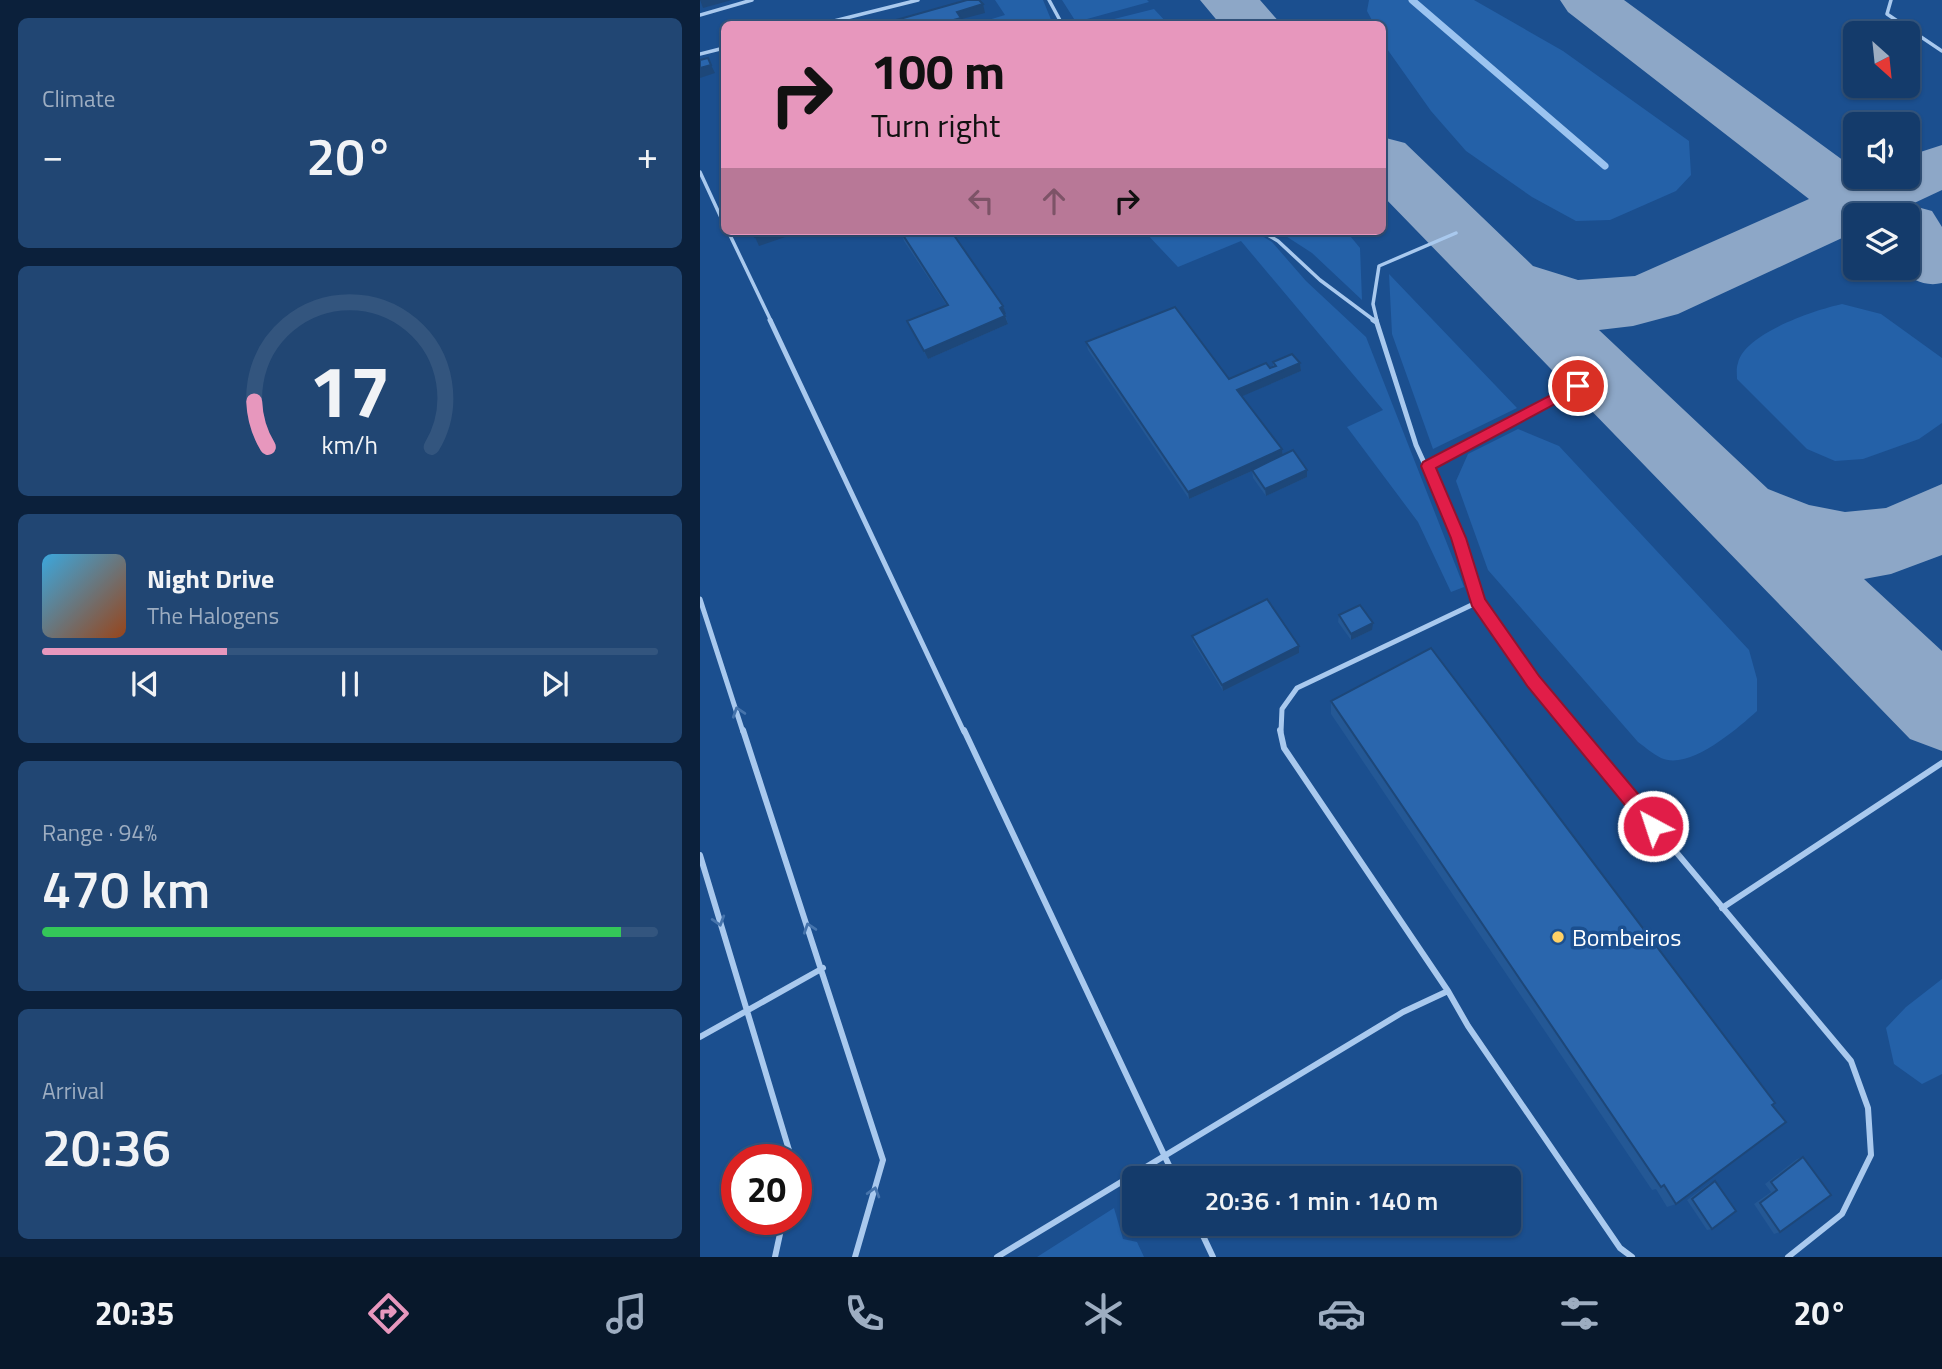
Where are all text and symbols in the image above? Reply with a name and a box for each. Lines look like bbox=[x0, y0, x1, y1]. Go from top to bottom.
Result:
north arrow bbox=[1843, 21, 1920, 98]
map controls bbox=[1843, 21, 1920, 280]
text: 100 m bbox=[871, 33, 1005, 108]
icon: right bbox=[756, 49, 847, 140]
text: Climate bbox=[42, 81, 115, 116]
text: Turn right bbox=[871, 101, 1000, 149]
button: sound bbox=[1843, 112, 1920, 189]
text: 20° bbox=[306, 116, 394, 195]
text: − bbox=[42, 126, 63, 184]
text: + bbox=[637, 126, 658, 184]
icon: left bbox=[962, 182, 1000, 220]
icon: ahead bbox=[1035, 182, 1073, 220]
icon: right bbox=[1108, 182, 1146, 220]
button: layers bbox=[1843, 203, 1920, 280]
text: 17 bbox=[309, 335, 391, 445]
pin bbox=[1548, 356, 1608, 416]
icon: arrive bbox=[1559, 367, 1597, 405]
text: km/h bbox=[322, 425, 378, 463]
text: Night Drive bbox=[147, 559, 274, 598]
text: The Halogens bbox=[147, 598, 279, 633]
icon: previous bbox=[126, 665, 164, 703]
icon: pause bbox=[331, 665, 369, 703]
icon: next bbox=[536, 665, 574, 703]
one-way arrow bbox=[731, 706, 746, 718]
position arrow bbox=[1616, 789, 1690, 863]
text: Range · 94% bbox=[42, 815, 157, 850]
text: 470 km bbox=[42, 849, 210, 928]
one-way arrow bbox=[711, 915, 726, 927]
place label: Bombeiros bbox=[1572, 919, 1681, 955]
one-way arrow bbox=[803, 922, 817, 934]
marker: Bombeiros bbox=[1550, 929, 1566, 945]
text: Arrival bbox=[42, 1073, 104, 1108]
text: 20:36 bbox=[42, 1107, 171, 1186]
speed limit sign: 20 bbox=[721, 1144, 812, 1235]
text: 20:36 · 1 min · 140 m bbox=[1205, 1181, 1438, 1220]
one-way arrow bbox=[866, 1186, 880, 1198]
text: 20:35 bbox=[95, 1289, 175, 1337]
icon: directions bbox=[364, 1289, 413, 1338]
icon: music bbox=[602, 1289, 651, 1338]
icon: phone bbox=[840, 1289, 889, 1338]
icon: climate bbox=[1079, 1289, 1128, 1338]
icon: car bbox=[1317, 1289, 1366, 1338]
icon: filters bbox=[1555, 1289, 1604, 1338]
text: 20° bbox=[1793, 1289, 1847, 1337]

